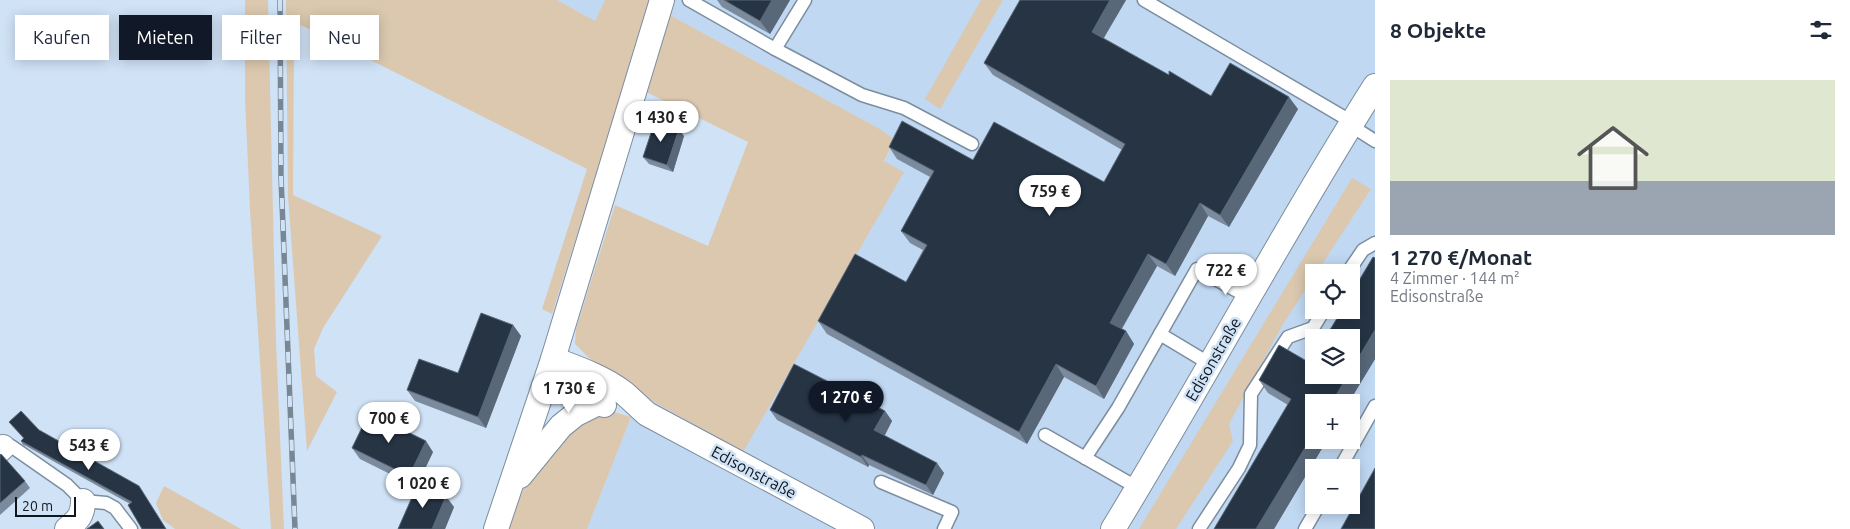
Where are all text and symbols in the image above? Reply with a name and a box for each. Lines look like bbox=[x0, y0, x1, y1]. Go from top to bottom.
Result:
chip: Kaufen bbox=[15, 15, 109, 60]
chip: Mieten bbox=[119, 15, 212, 60]
chip: Filter bbox=[222, 15, 300, 60]
chip: Neu bbox=[310, 15, 379, 60]
icon: filters bbox=[1807, 16, 1835, 44]
text: 8 Objekte bbox=[1390, 18, 1486, 42]
pin: 1 430 € bbox=[615, 100, 707, 143]
text: 1 430 € bbox=[635, 108, 687, 126]
icon: home bbox=[1568, 113, 1658, 203]
pin: 759 € bbox=[1015, 174, 1085, 217]
text: 759 € bbox=[1030, 182, 1070, 200]
text: 1 270 €/Monat bbox=[1390, 245, 1532, 269]
pin: 722 € bbox=[1191, 254, 1261, 296]
text: 722 € bbox=[1206, 261, 1246, 279]
map controls bbox=[1305, 264, 1360, 514]
button: locate bbox=[1305, 264, 1360, 319]
text: 4 Zimmer · 144 m² bbox=[1390, 269, 1520, 287]
text: Edisonstraße bbox=[1390, 287, 1484, 305]
street label: Edisonstraße bbox=[1182, 314, 1244, 404]
button: layers bbox=[1305, 329, 1360, 384]
pin: 1 730 € bbox=[523, 372, 615, 414]
text: 1 730 € bbox=[543, 379, 595, 397]
pin: 1 270 € bbox=[800, 380, 892, 423]
text: 1 270 € bbox=[820, 388, 872, 406]
button: + bbox=[1305, 394, 1360, 449]
pin: 700 € bbox=[354, 402, 424, 444]
text: 700 € bbox=[369, 409, 409, 427]
pin: 543 € bbox=[54, 428, 124, 471]
text: 543 € bbox=[69, 436, 109, 454]
street label: Edisonstraße bbox=[708, 442, 800, 502]
button: − bbox=[1305, 459, 1360, 514]
pin: 1 020 € bbox=[377, 466, 469, 509]
text: 1 020 € bbox=[397, 474, 449, 492]
scale bar bbox=[15, 494, 76, 517]
text: 20 m bbox=[22, 498, 53, 514]

